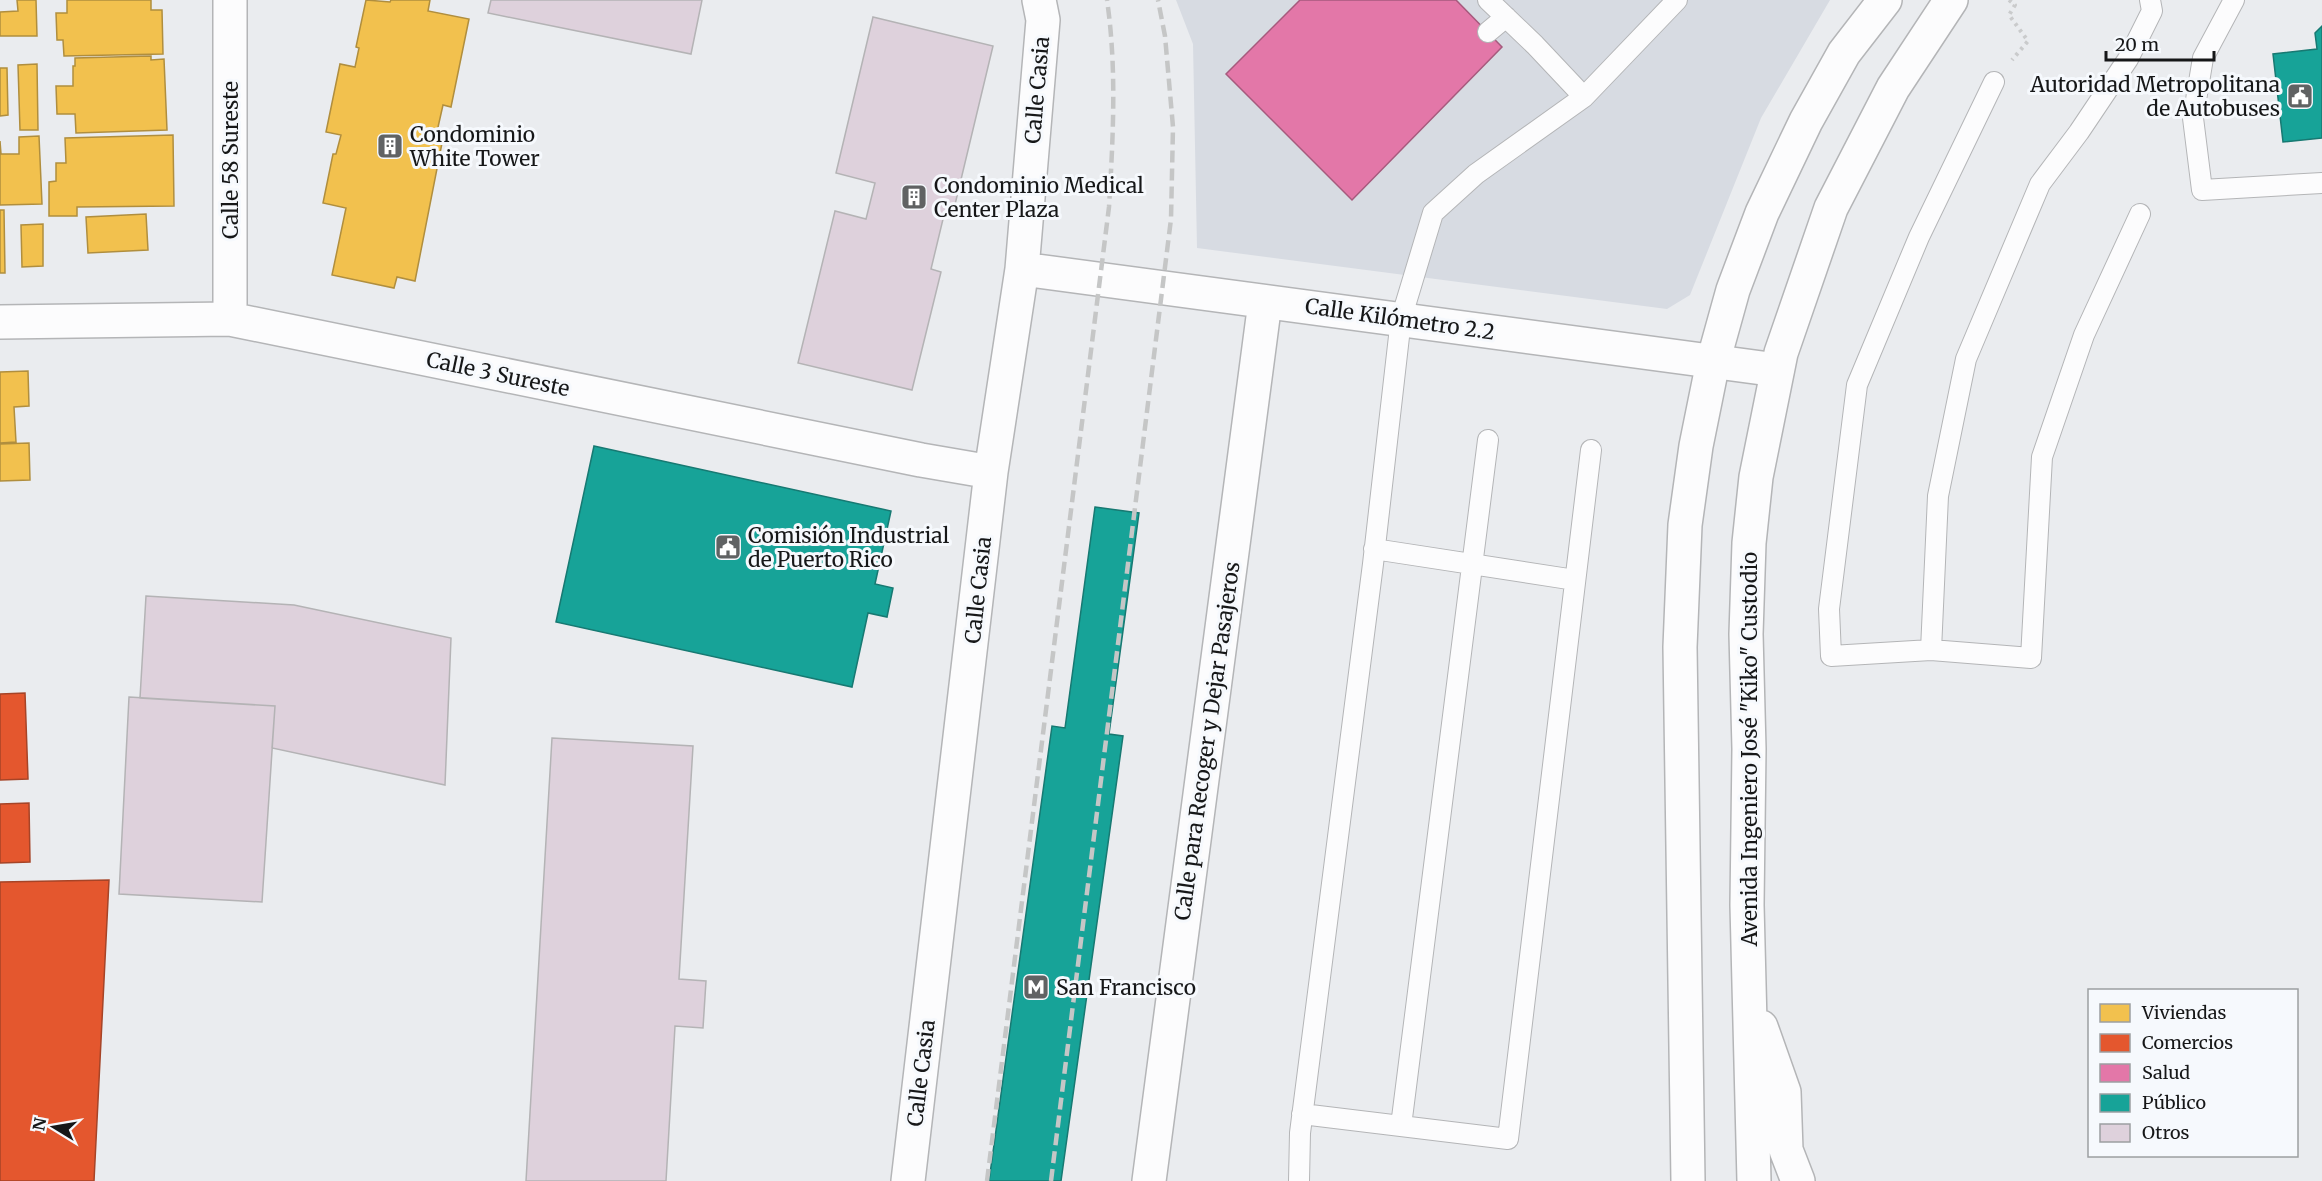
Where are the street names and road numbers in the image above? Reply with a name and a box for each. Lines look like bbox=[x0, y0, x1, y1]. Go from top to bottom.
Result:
street label: Calle Casia bbox=[1019, 35, 1055, 145]
street label: Calle 58 Sureste bbox=[217, 81, 244, 239]
street label: Calle Kilómetro 2.2 bbox=[1303, 292, 1497, 346]
street label: Calle 3 Sureste bbox=[424, 346, 572, 402]
street label: Calle Casia bbox=[959, 535, 997, 645]
street label: Avenida Ingeniero José "Kiko" Custodio bbox=[1736, 552, 1763, 947]
street label: Calle para Recoger y Dejar Pasajeros bbox=[1168, 560, 1246, 922]
street label: Calle Casia bbox=[901, 1018, 941, 1128]

